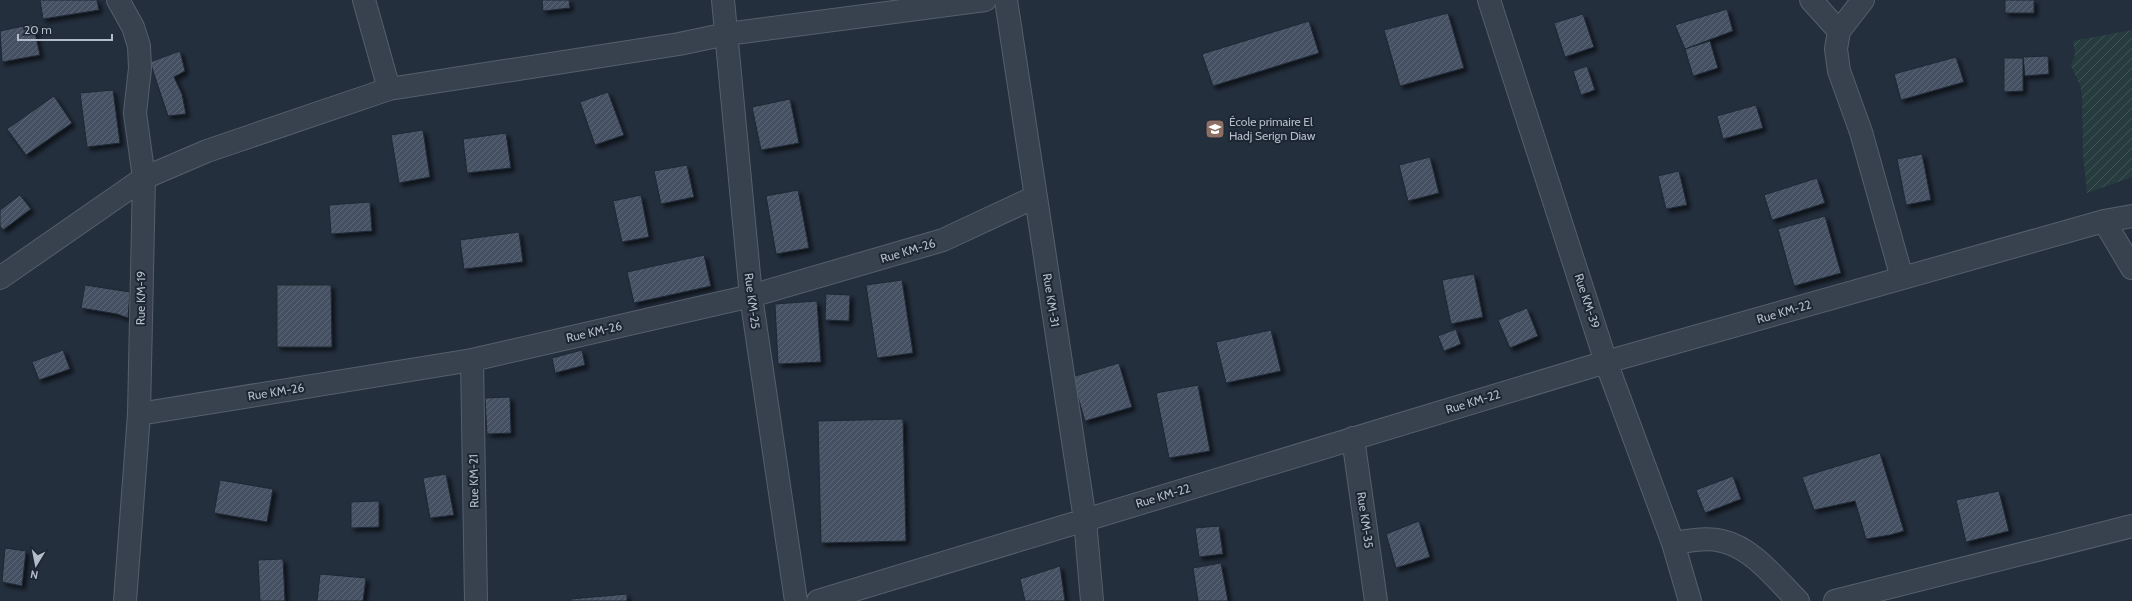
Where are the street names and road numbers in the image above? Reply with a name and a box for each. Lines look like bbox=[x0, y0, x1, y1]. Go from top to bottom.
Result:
street label: Rue KM-26 bbox=[879, 235, 937, 266]
street label: Rue KM-19 bbox=[133, 270, 148, 325]
street label: Rue KM-39 bbox=[1572, 271, 1603, 330]
street label: Rue KM-25 bbox=[742, 272, 763, 330]
street label: Rue KM-31 bbox=[1040, 272, 1063, 328]
street label: Rue KM-22 bbox=[1755, 297, 1813, 326]
street label: Rue KM-26 bbox=[565, 318, 623, 345]
street label: Rue KM-26 bbox=[247, 380, 305, 403]
street label: Rue KM-22 bbox=[1444, 386, 1502, 417]
street label: Rue KM-21 bbox=[466, 454, 481, 508]
street label: Rue KM-22 bbox=[1134, 480, 1192, 511]
street label: Rue KM-35 bbox=[1354, 491, 1377, 549]

